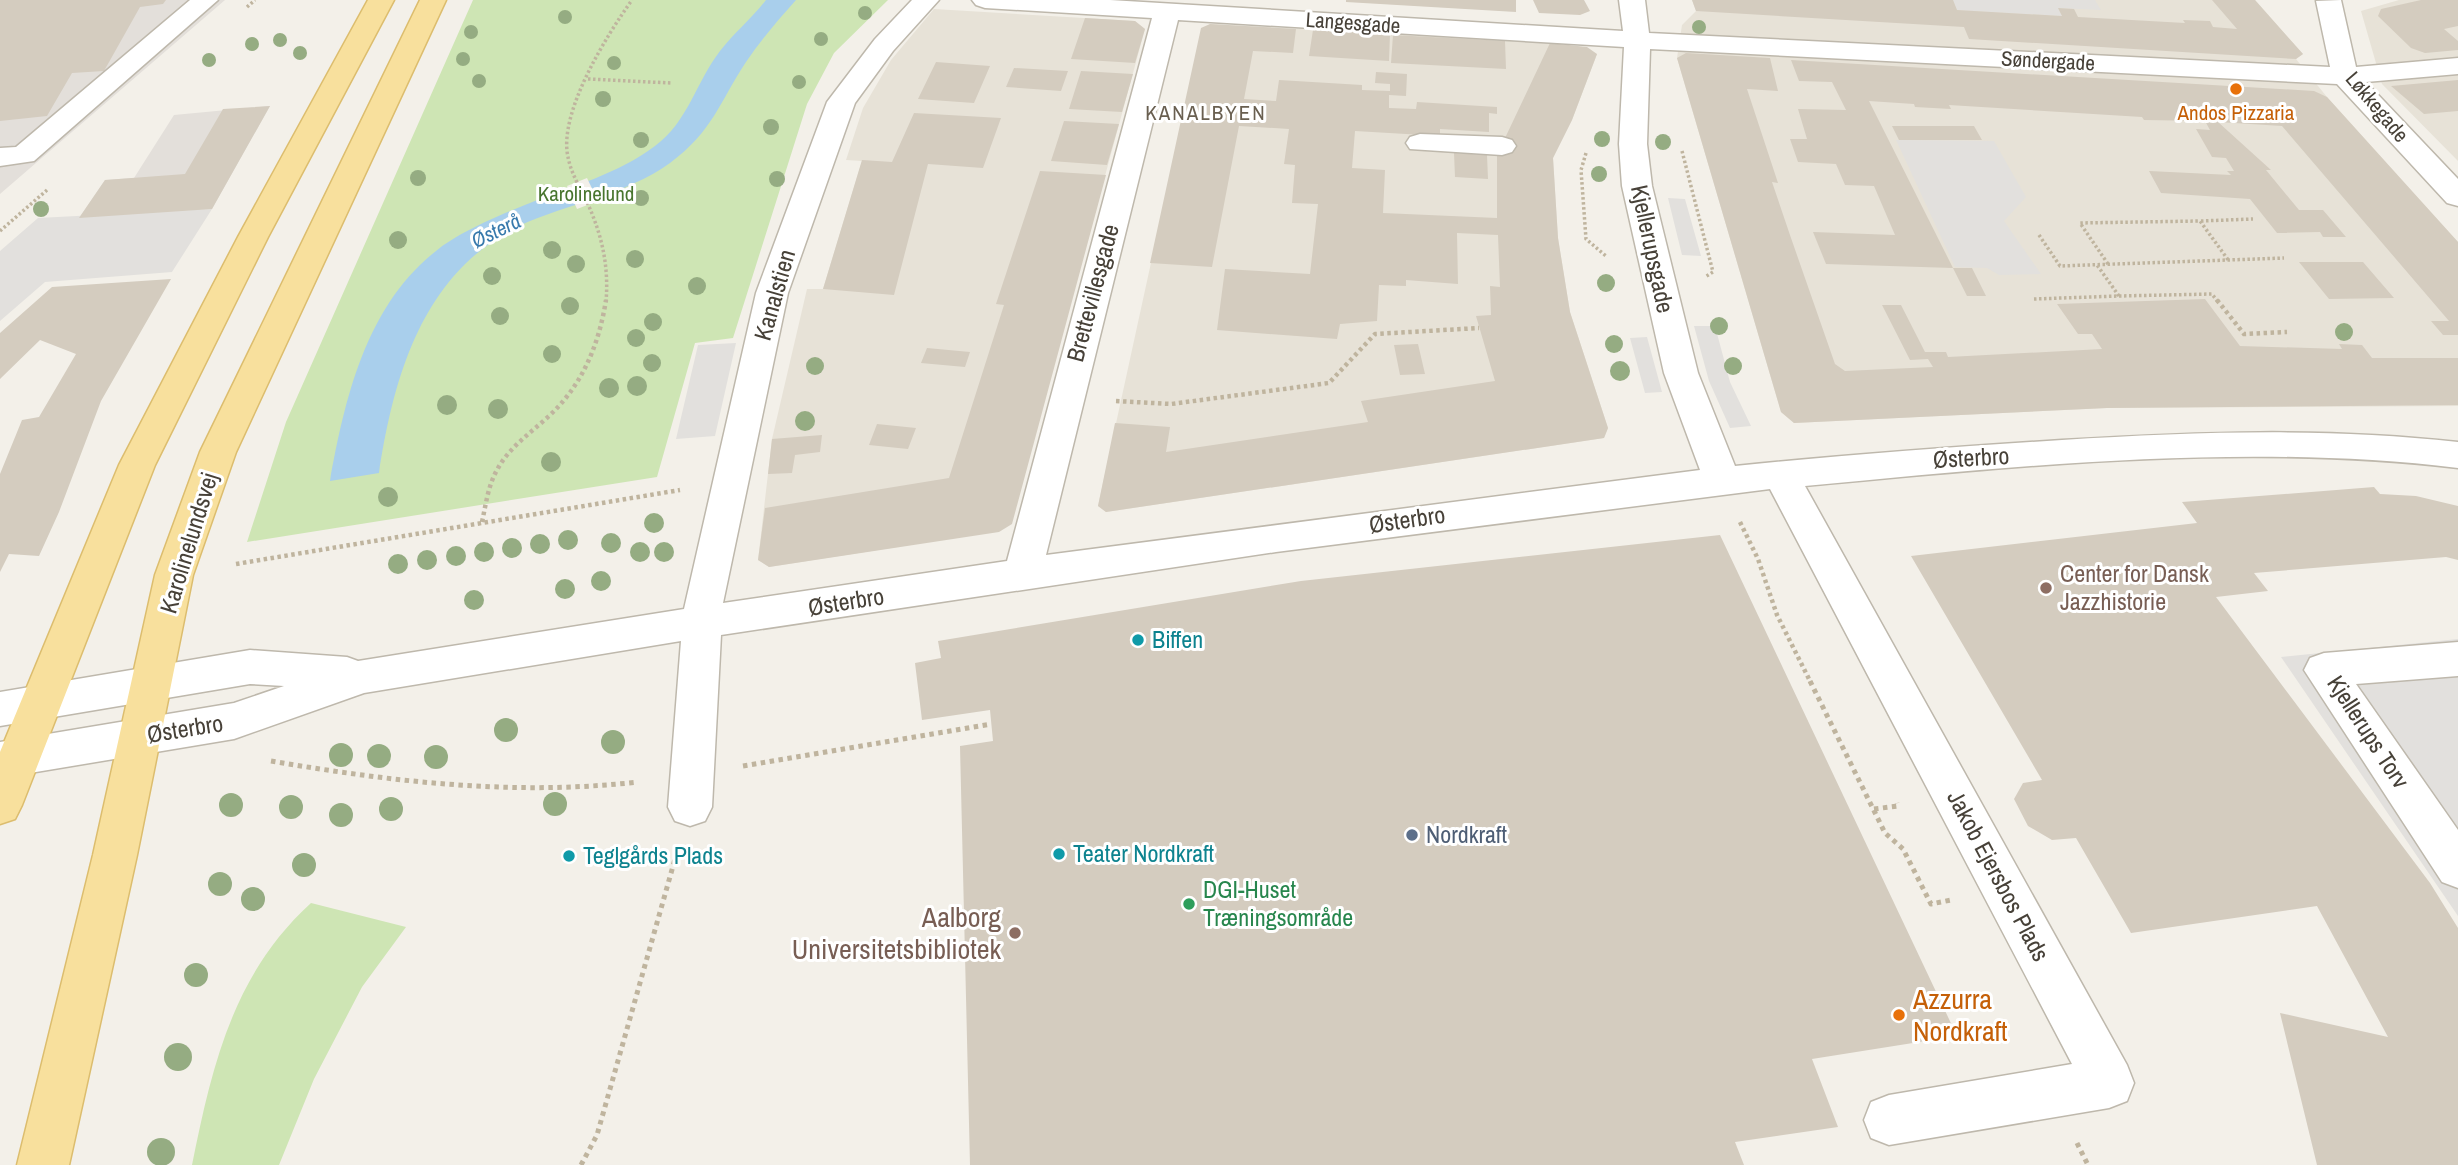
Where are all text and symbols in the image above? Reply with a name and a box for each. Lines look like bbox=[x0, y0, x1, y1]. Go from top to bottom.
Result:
street label: Langesgade bbox=[1305, 5, 1401, 40]
street label: Søndergade bbox=[2000, 44, 2096, 77]
street label: Løkkegade bbox=[2339, 65, 2416, 148]
marker: Andos Pizzaria bbox=[2228, 81, 2244, 97]
district label: KANALBYEN bbox=[1145, 98, 1267, 127]
place label: Andos Pizzaria bbox=[2177, 98, 2295, 127]
park label: Karolinelund bbox=[538, 179, 634, 208]
street label: Kjellerupsgade bbox=[1624, 182, 1682, 316]
water label: Østerå bbox=[466, 206, 525, 255]
street label: Brettevillesgade bbox=[1058, 220, 1126, 365]
street label: Kanalstien bbox=[746, 246, 802, 344]
street label: Østerbro bbox=[1932, 439, 2010, 475]
street label: Karolinelundsvej bbox=[151, 468, 225, 617]
street label: Østerbro bbox=[1367, 498, 1447, 540]
place label: Center for Dansk Jazzhistorie bbox=[2060, 557, 2209, 617]
street label: Østerbro bbox=[806, 579, 886, 623]
marker: Center for Dansk Jazzhistorie bbox=[2038, 580, 2054, 596]
place label: Biffen bbox=[1152, 623, 1203, 655]
marker: Biffen bbox=[1130, 632, 1146, 648]
street label: Kjellerups Torv bbox=[2320, 669, 2417, 794]
street label: Østerbro bbox=[145, 706, 225, 750]
street label: Jakob Ejersbos Plads bbox=[1940, 784, 2057, 967]
place label: Nordkraft bbox=[1426, 818, 1507, 850]
marker: Nordkraft bbox=[1404, 827, 1420, 843]
place label: Teater Nordkraft bbox=[1073, 837, 1215, 869]
place label: Teglgårds Plads bbox=[583, 839, 723, 871]
marker: Teater Nordkraft bbox=[1051, 846, 1067, 862]
marker: Teglgårds Plads bbox=[561, 848, 577, 864]
place label: DGI-Huset Træningsområde bbox=[1203, 873, 1353, 933]
marker: DGI-Huset Træningsområde bbox=[1181, 896, 1197, 912]
place label: Aalborg Universitetsbibliotek bbox=[792, 898, 1002, 968]
marker: Aalborg Universitetsbibliotek bbox=[1007, 925, 1023, 941]
place label: Azzurra Nordkraft bbox=[1912, 980, 2007, 1050]
marker: Azzurra Nordkraft bbox=[1891, 1007, 1907, 1023]

